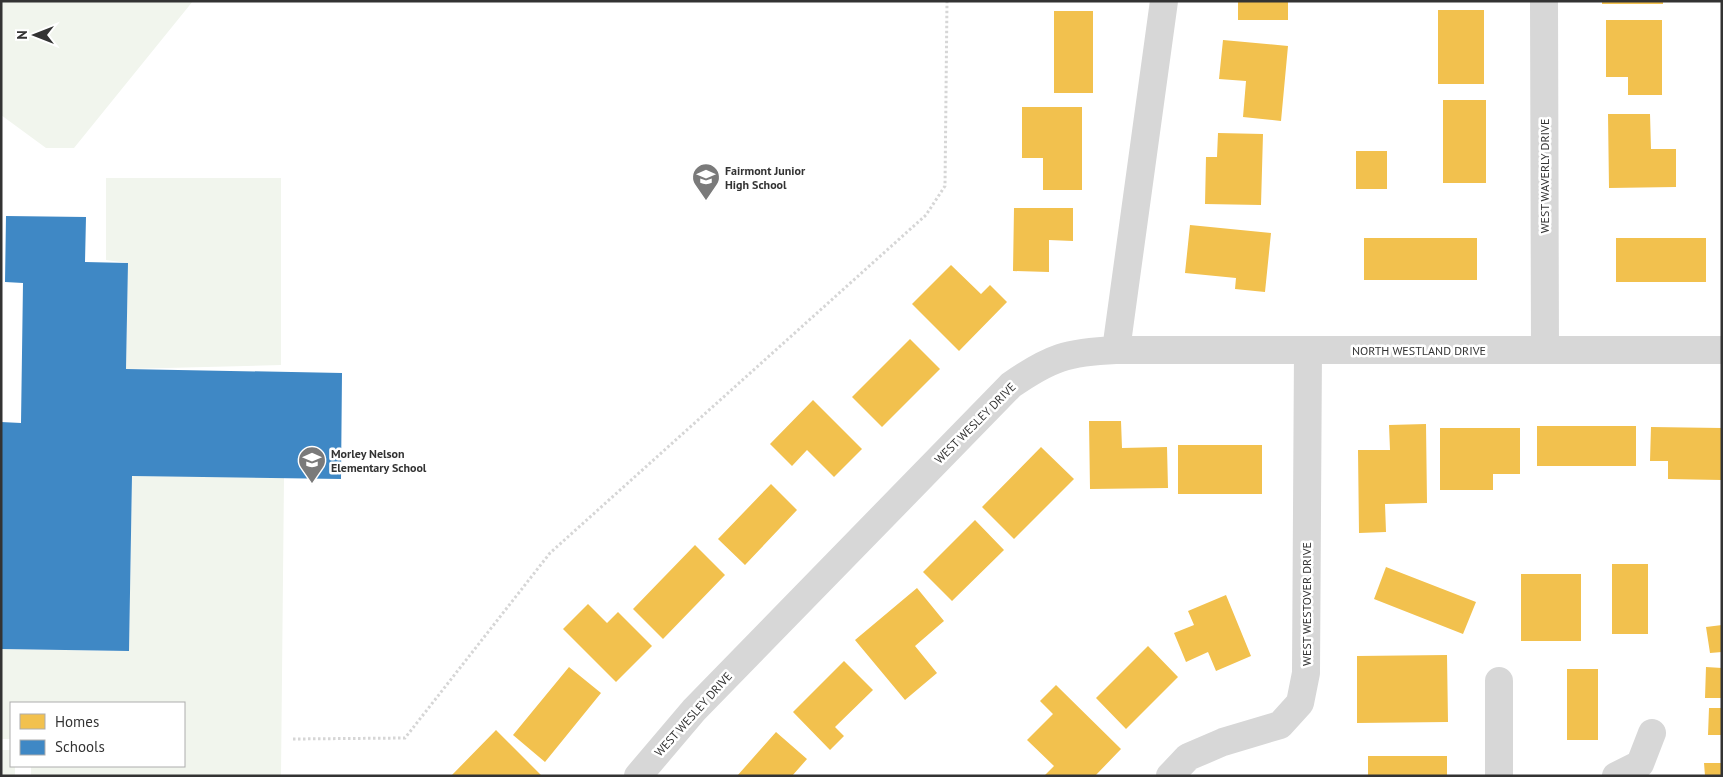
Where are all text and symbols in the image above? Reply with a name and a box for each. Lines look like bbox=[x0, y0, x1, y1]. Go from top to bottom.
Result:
north arrow bbox=[10, 10, 60, 60]
text: N bbox=[13, 30, 31, 40]
street label: WEST WAVERLY DRIVE bbox=[1537, 119, 1552, 233]
school or university icon: Fairmont Junior High School bbox=[691, 162, 721, 201]
place label: Fairmont Junior High School bbox=[725, 163, 806, 192]
street label: NORTH WESTLAND DRIVE bbox=[1352, 343, 1486, 358]
street label: WEST WESLEY DRIVE bbox=[931, 379, 1019, 467]
school or university icon: Morley Nelson Elementary School bbox=[297, 445, 327, 484]
place label: Morley Nelson Elementary School bbox=[331, 446, 427, 475]
street label: WEST WESTOVER DRIVE bbox=[1299, 542, 1314, 666]
street label: WEST WESLEY DRIVE bbox=[651, 669, 735, 759]
legend bbox=[10, 702, 185, 767]
text: Homes bbox=[55, 712, 99, 731]
text: Schools bbox=[55, 737, 105, 756]

